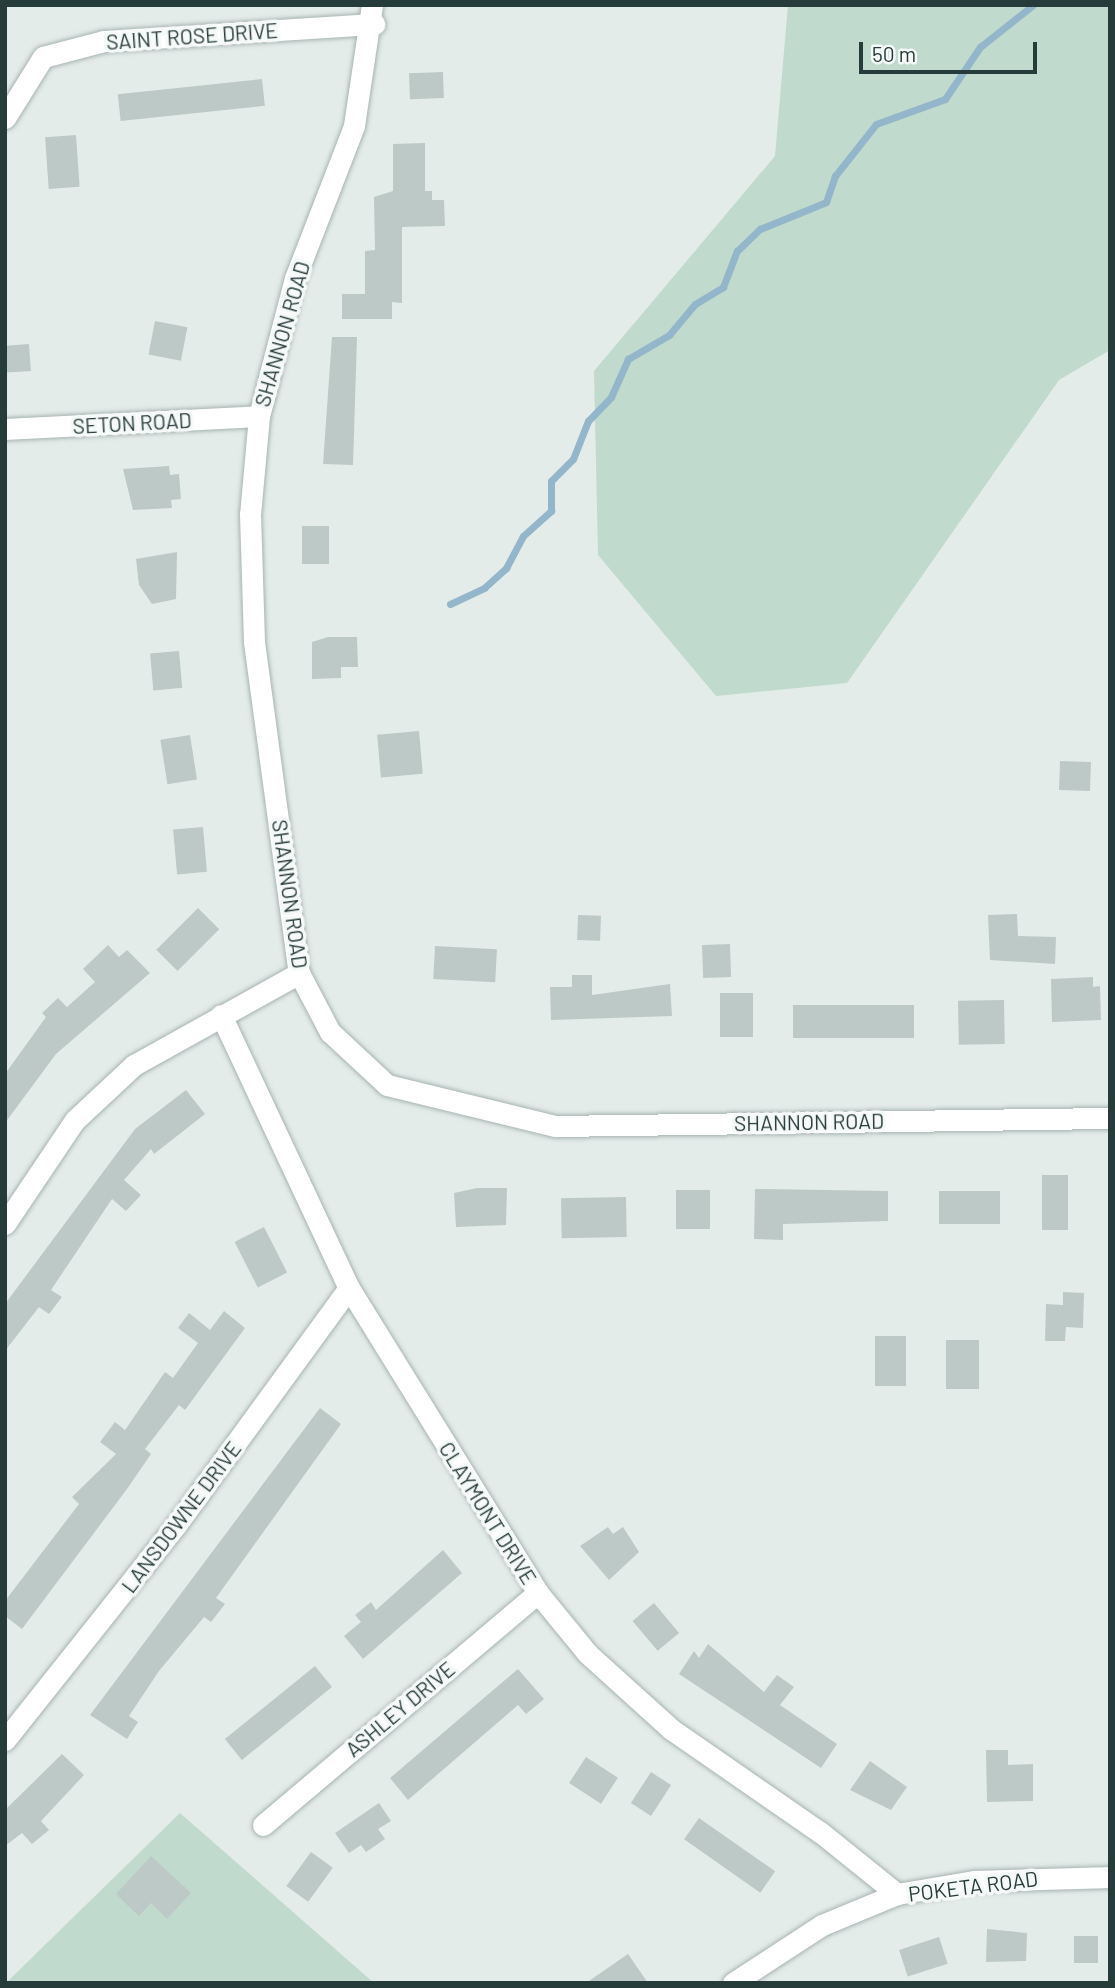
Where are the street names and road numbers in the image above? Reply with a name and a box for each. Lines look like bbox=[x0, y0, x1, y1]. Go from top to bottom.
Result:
street label: SAINT ROSE DRIVE bbox=[105, 17, 279, 55]
street label: SHANNON ROAD bbox=[249, 258, 315, 410]
street label: SETON ROAD bbox=[72, 407, 192, 439]
street label: SHANNON ROAD bbox=[267, 818, 313, 970]
street label: SHANNON ROAD bbox=[734, 1108, 884, 1136]
street label: LANSDOWNE DRIVE bbox=[116, 1436, 246, 1598]
street label: CLAYMONT DRIVE bbox=[434, 1437, 542, 1589]
street label: ASHLEY DRIVE bbox=[340, 1656, 460, 1762]
street label: POKETA ROAD bbox=[907, 1866, 1039, 1906]

